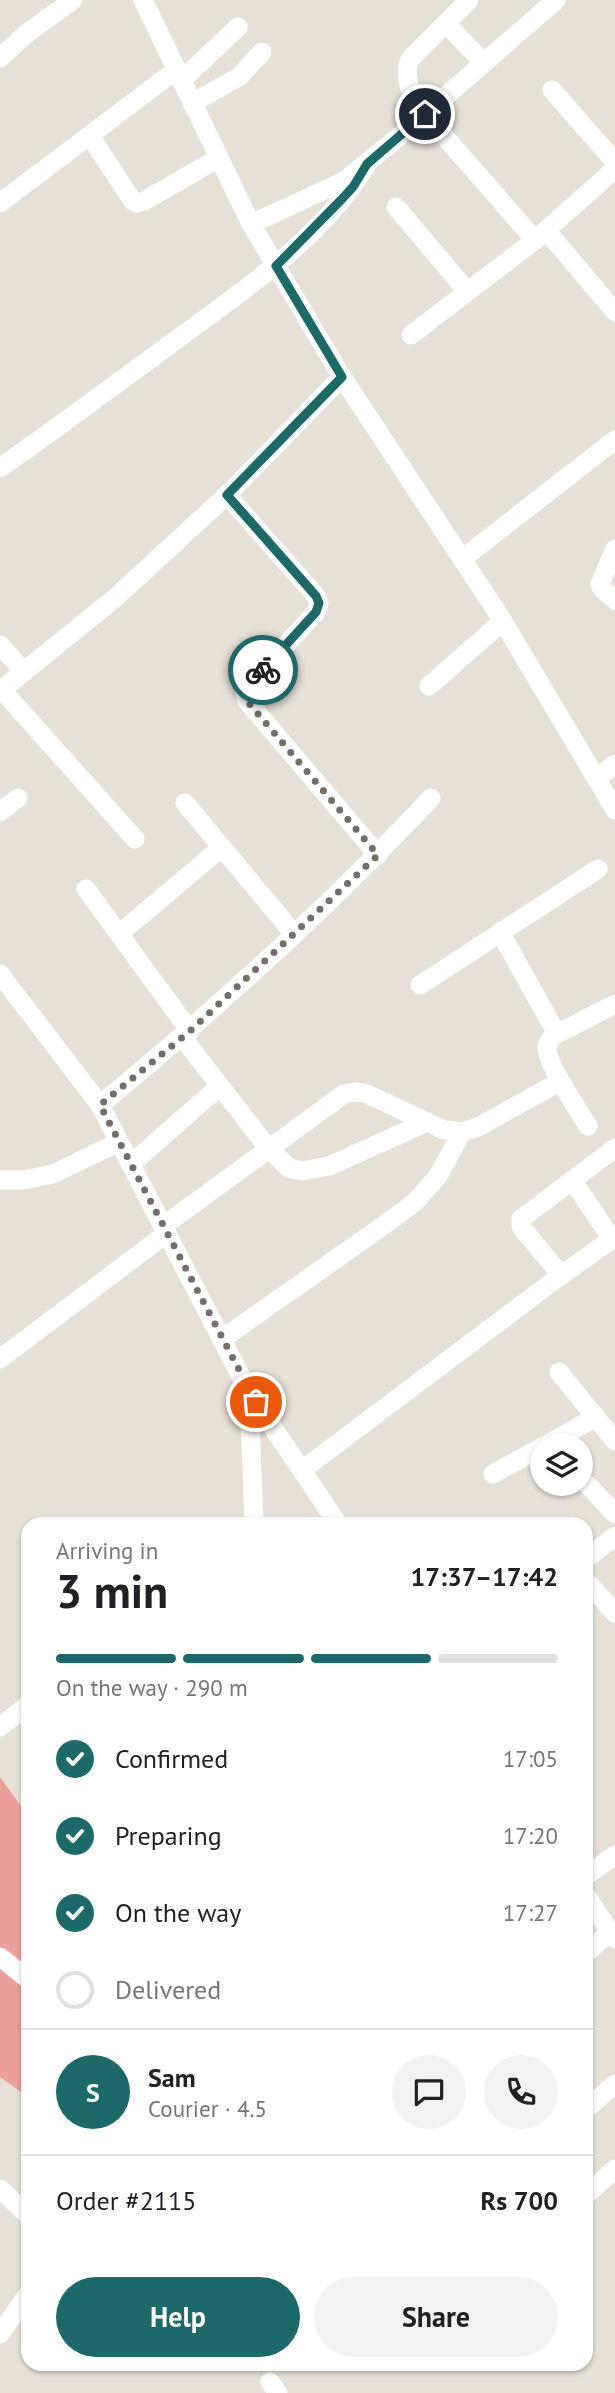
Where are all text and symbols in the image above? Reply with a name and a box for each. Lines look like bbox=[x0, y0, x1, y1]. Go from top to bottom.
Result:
pin bbox=[395, 84, 455, 144]
icon: home bbox=[406, 95, 444, 133]
courier bbox=[228, 635, 298, 705]
icon: bike bbox=[244, 651, 282, 689]
pin bbox=[226, 1372, 286, 1432]
icon: bag bbox=[237, 1383, 275, 1421]
map controls bbox=[530, 1433, 593, 1496]
button: layers bbox=[530, 1433, 593, 1496]
text: Arriving in bbox=[56, 1536, 158, 1565]
text: 17:37–17:42 bbox=[411, 1560, 558, 1593]
text: 3 min bbox=[56, 1561, 168, 1621]
text: On the way · 290 m bbox=[56, 1673, 248, 1702]
icon: check bbox=[56, 1740, 94, 1778]
text: Confirmed bbox=[115, 1742, 228, 1775]
text: 17:05 bbox=[503, 1744, 558, 1773]
icon: check bbox=[56, 1817, 94, 1855]
text: Preparing bbox=[115, 1819, 222, 1852]
text: 17:20 bbox=[503, 1821, 558, 1850]
icon: check bbox=[56, 1894, 94, 1932]
text: On the way bbox=[115, 1896, 241, 1929]
text: 17:27 bbox=[503, 1898, 558, 1927]
text: Delivered bbox=[115, 1973, 221, 2006]
button: chat bbox=[392, 2055, 466, 2129]
button: phone bbox=[484, 2055, 558, 2129]
text: Sam bbox=[148, 2061, 196, 2094]
text: S bbox=[86, 2076, 100, 2109]
text: Courier · 4.5 bbox=[148, 2094, 267, 2123]
text: Order #2115 bbox=[56, 2184, 196, 2217]
text: Rs 700 bbox=[481, 2184, 558, 2217]
button: Help bbox=[56, 2277, 300, 2357]
button: Share bbox=[314, 2277, 558, 2357]

